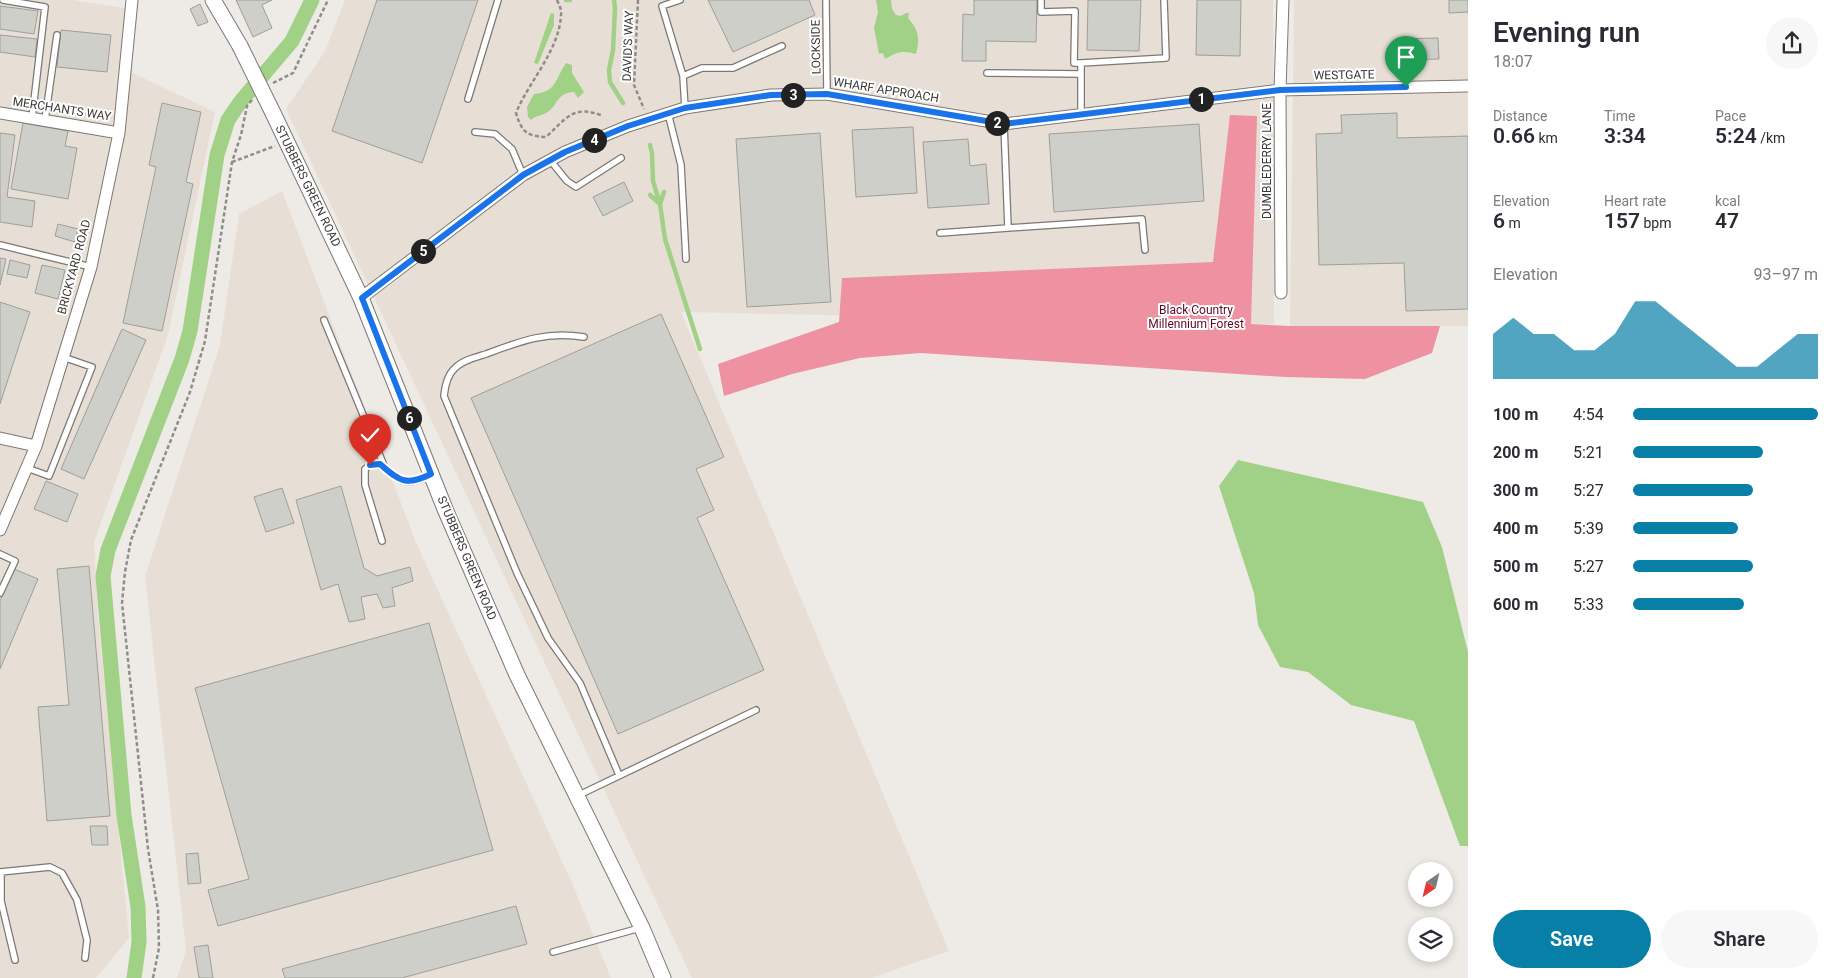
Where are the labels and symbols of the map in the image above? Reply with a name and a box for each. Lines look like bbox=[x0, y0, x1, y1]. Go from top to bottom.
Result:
street label: DAVID'S WAY bbox=[620, 10, 636, 82]
street label: LOCKSIDE bbox=[809, 19, 823, 75]
pin bbox=[1385, 36, 1427, 87]
street label: WESTGATE bbox=[1313, 67, 1375, 83]
street label: WHARF APPROACH bbox=[832, 75, 940, 105]
pin: 3 bbox=[780, 82, 806, 108]
pin: 1 bbox=[1188, 86, 1214, 112]
street label: MERCHANTS WAY bbox=[12, 94, 113, 124]
street label: DUMBLEDERRY LANE bbox=[1260, 103, 1274, 219]
pin: 2 bbox=[984, 110, 1010, 136]
street label: STUBBERS GREEN ROAD bbox=[272, 123, 344, 249]
pin: 4 bbox=[582, 128, 606, 152]
street label: BRICKYARD ROAD bbox=[55, 218, 93, 316]
pin: 5 bbox=[410, 238, 436, 264]
park label: Black Country Millennium Forest bbox=[1148, 303, 1244, 331]
pin: 6 bbox=[396, 406, 422, 430]
pin bbox=[349, 414, 391, 465]
street label: STUBBERS GREEN ROAD bbox=[435, 494, 500, 622]
north arrow bbox=[1408, 862, 1452, 908]

